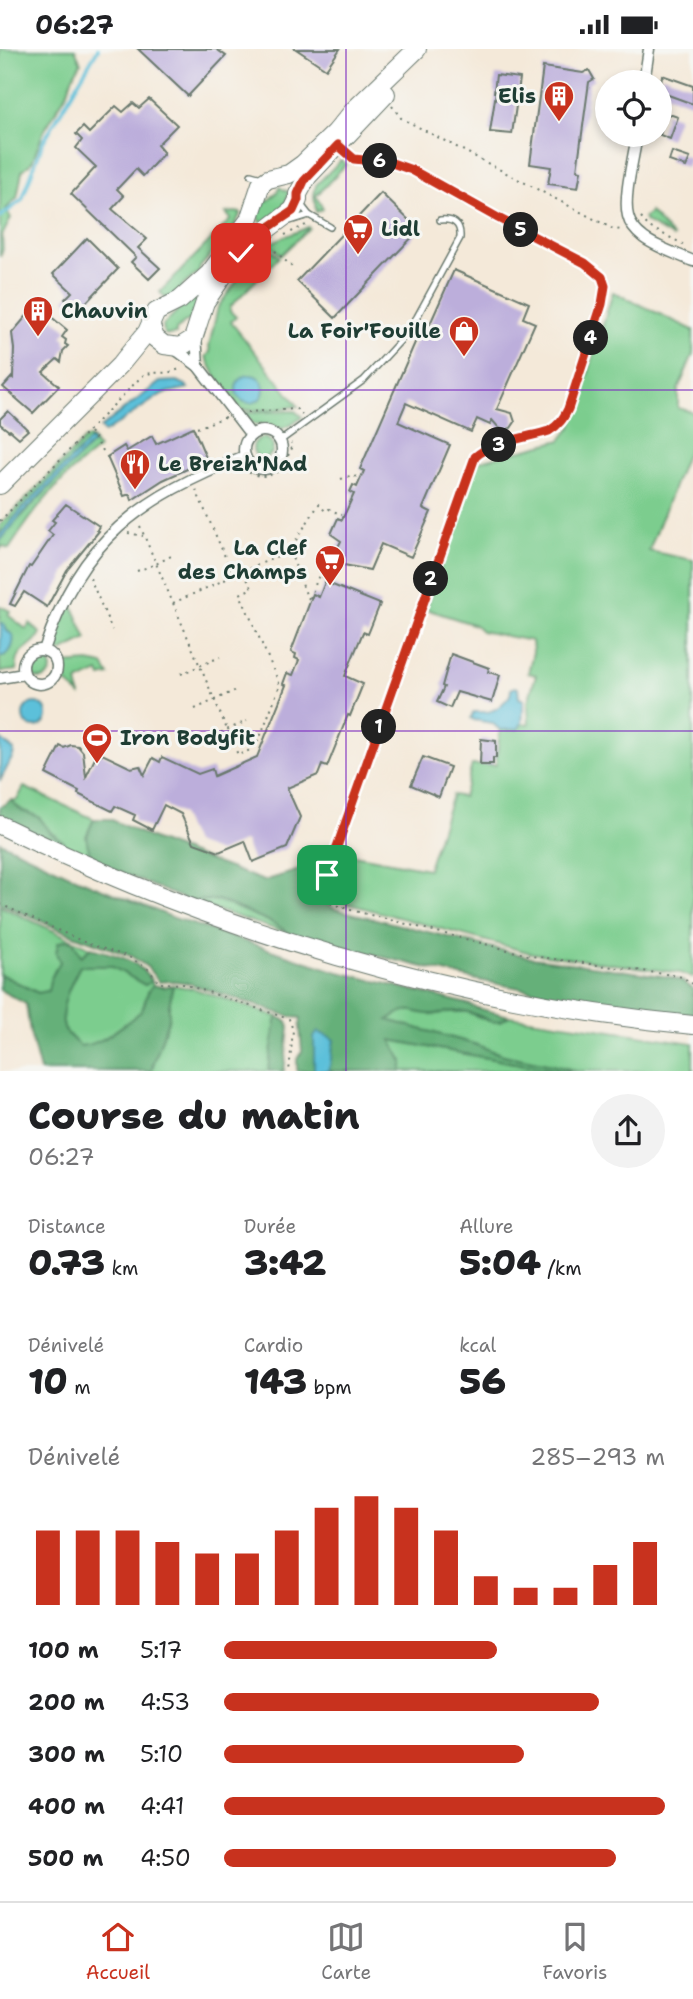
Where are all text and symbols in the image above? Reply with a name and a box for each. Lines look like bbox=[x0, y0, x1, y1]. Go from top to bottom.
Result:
text: 06:27 bbox=[35, 7, 114, 42]
map controls bbox=[595, 70, 672, 147]
button: locate bbox=[595, 70, 672, 147]
building icon: Elis bbox=[542, 79, 576, 123]
place label: Elis bbox=[498, 82, 536, 110]
pin: 6 bbox=[362, 143, 398, 179]
text: 6 bbox=[373, 148, 386, 173]
supermarket icon: Lidl bbox=[341, 212, 375, 256]
pin: 5 bbox=[504, 213, 538, 247]
place label: Lidl bbox=[381, 215, 420, 243]
text: 5 bbox=[515, 217, 526, 242]
pin bbox=[211, 223, 271, 283]
icon: check bbox=[222, 234, 260, 272]
building icon: Chauvin bbox=[21, 294, 55, 338]
place label: Chauvin bbox=[61, 297, 148, 325]
shop icon: La Foir'Fouille bbox=[447, 314, 481, 358]
place label: La Foir'Fouille bbox=[288, 317, 441, 345]
pin: 4 bbox=[574, 321, 608, 355]
text: 4 bbox=[584, 325, 597, 350]
pin: 3 bbox=[482, 427, 516, 463]
text: 3 bbox=[492, 432, 505, 457]
restaurant icon: Le Breizh'Nad bbox=[118, 447, 152, 491]
place label: Le Breizh'Nad bbox=[158, 450, 307, 478]
place label: La Clef des Champs bbox=[178, 534, 308, 586]
supermarket icon: La Clef des Champs bbox=[313, 543, 347, 587]
pin: 2 bbox=[414, 561, 448, 597]
text: 2 bbox=[424, 566, 437, 591]
pin: 1 bbox=[362, 709, 396, 745]
text: 1 bbox=[374, 714, 383, 739]
sports icon: Iron Bodyfit bbox=[80, 721, 114, 765]
place label: Iron Bodyfit bbox=[120, 724, 255, 752]
pin bbox=[297, 845, 357, 905]
icon: arrive bbox=[308, 856, 346, 894]
text: Course du matin bbox=[28, 1090, 360, 1141]
button: share bbox=[591, 1094, 665, 1168]
text: 06:27 bbox=[28, 1142, 95, 1172]
text: Distance bbox=[28, 1214, 106, 1239]
text: Durée bbox=[244, 1214, 296, 1239]
text: Allure bbox=[459, 1214, 514, 1239]
text: 0.73 bbox=[28, 1239, 105, 1286]
text: 3:42 bbox=[244, 1239, 326, 1286]
text: 5:04 bbox=[459, 1239, 541, 1286]
text: km bbox=[105, 1256, 138, 1281]
text: /km bbox=[541, 1256, 582, 1281]
text: Dénivelé bbox=[28, 1333, 104, 1358]
text: Cardio bbox=[244, 1333, 303, 1358]
text: kcal bbox=[459, 1333, 496, 1358]
text: 10 bbox=[28, 1358, 68, 1405]
text: 143 bbox=[244, 1358, 307, 1405]
text: 56 bbox=[459, 1358, 506, 1405]
text: m bbox=[68, 1375, 91, 1400]
text: bpm bbox=[307, 1375, 352, 1400]
text: Dénivelé bbox=[28, 1442, 120, 1472]
text: 285–293 m bbox=[530, 1442, 665, 1472]
text: 100 m bbox=[28, 1635, 99, 1665]
text: 5:17 bbox=[140, 1635, 182, 1665]
text: 200 m bbox=[28, 1687, 105, 1717]
text: 4:53 bbox=[140, 1687, 190, 1717]
text: 300 m bbox=[28, 1739, 105, 1769]
text: 5:10 bbox=[140, 1739, 183, 1769]
text: 400 m bbox=[28, 1791, 105, 1821]
text: 4:41 bbox=[140, 1791, 185, 1821]
text: 500 m bbox=[28, 1843, 103, 1873]
text: 4:50 bbox=[140, 1843, 191, 1873]
tab: Accueil bbox=[86, 1918, 150, 1985]
tab: Carte bbox=[321, 1918, 371, 1985]
tab: Favoris bbox=[542, 1918, 607, 1985]

